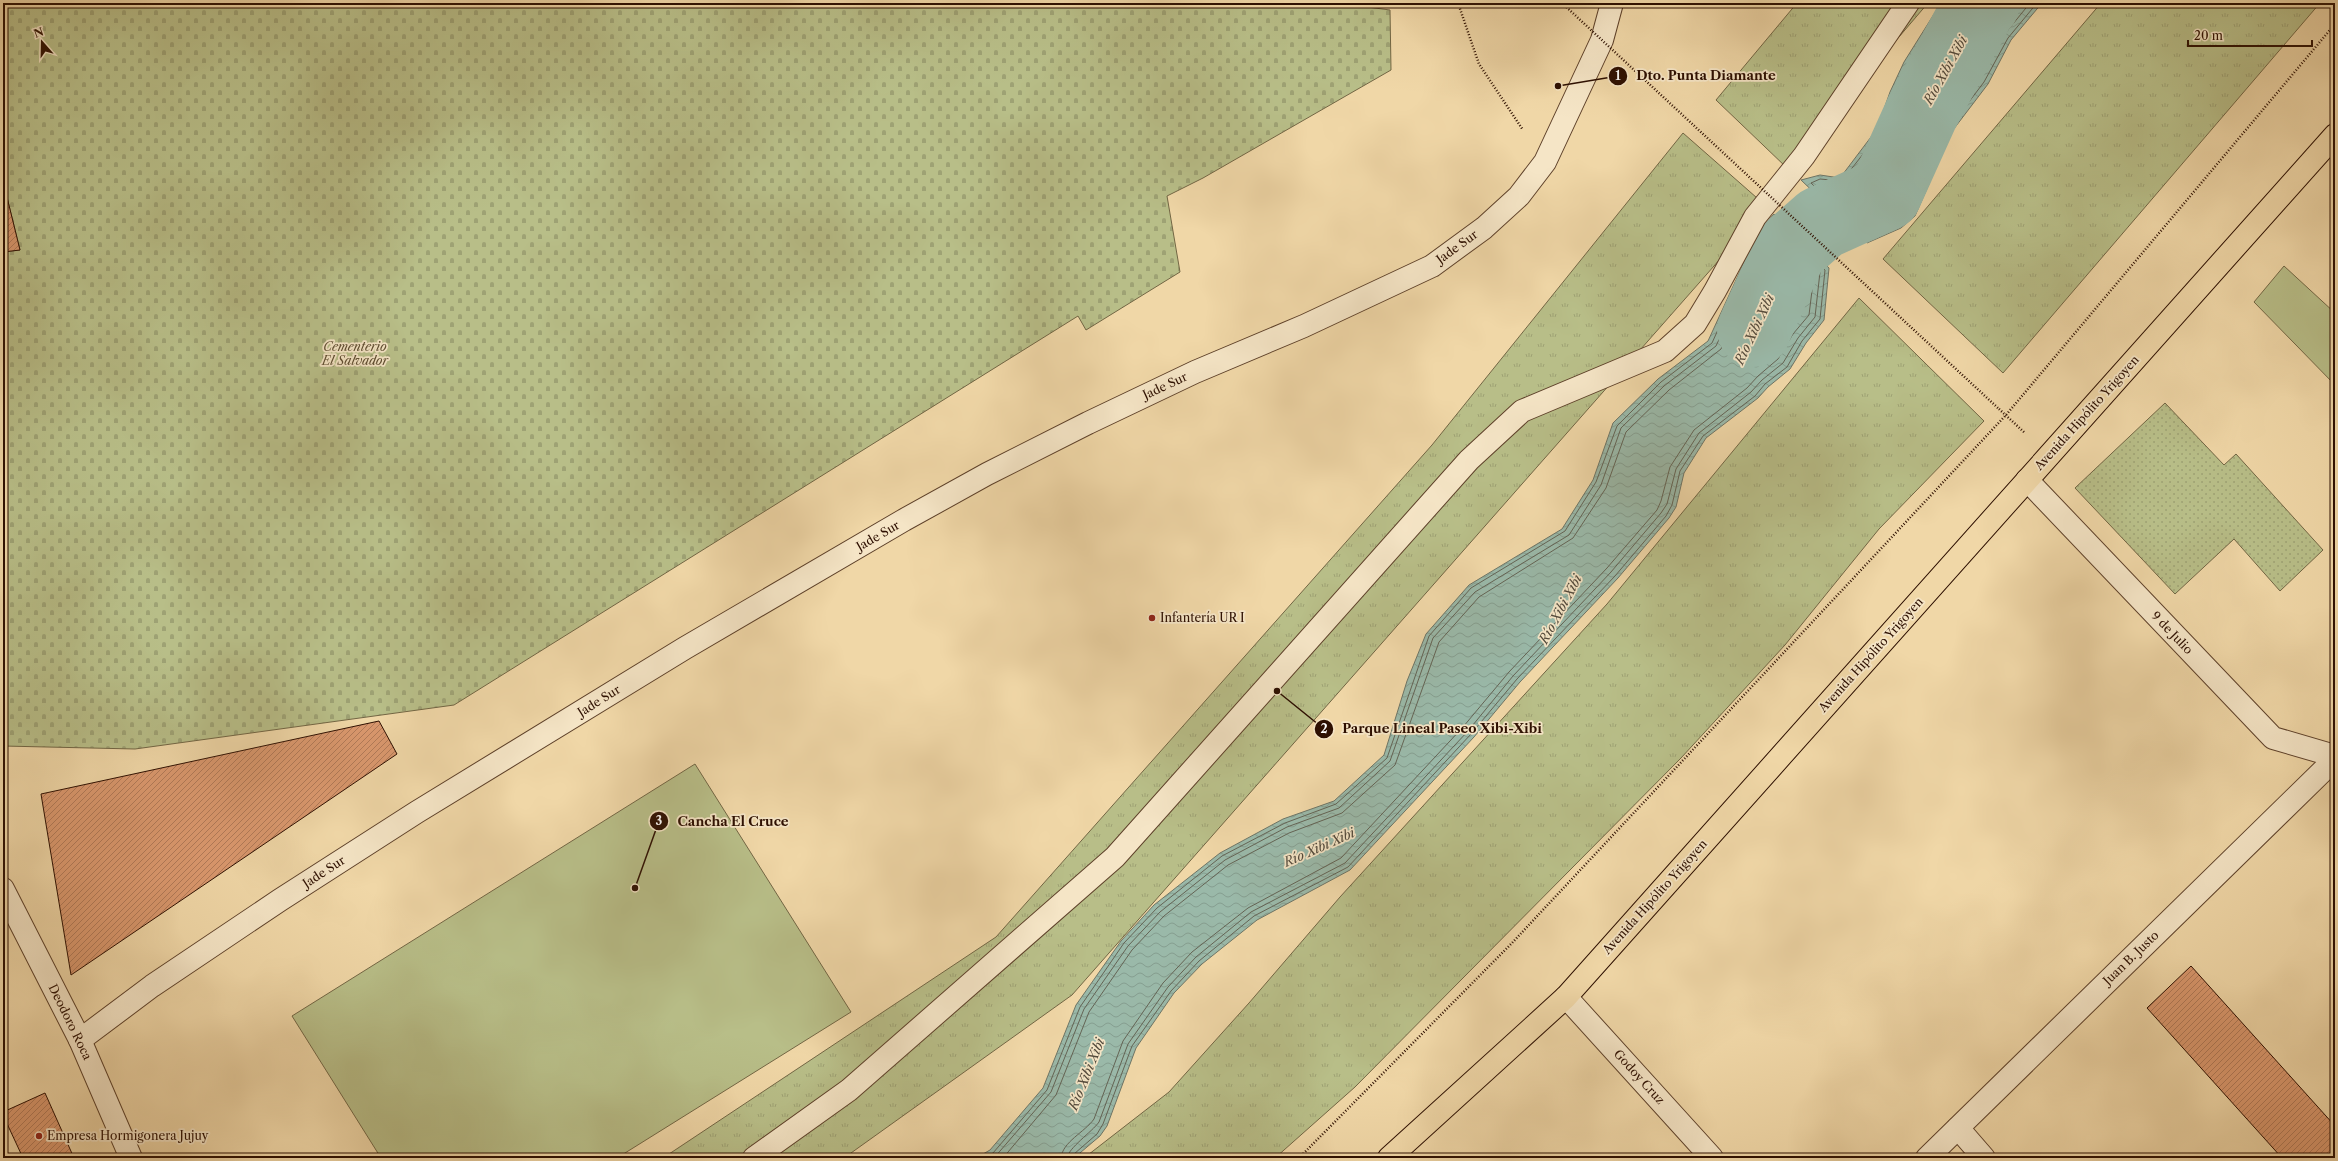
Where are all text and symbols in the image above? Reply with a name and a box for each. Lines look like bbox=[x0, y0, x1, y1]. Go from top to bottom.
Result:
north arrow bbox=[22, 22, 62, 62]
scale bar bbox=[2188, 22, 2312, 48]
text: N bbox=[32, 24, 46, 41]
text: 20 m bbox=[2194, 28, 2223, 43]
water label: Río Xibi Xibi bbox=[1919, 32, 1971, 108]
callout: Dto. Punta Diamante bbox=[1608, 63, 1784, 88]
text: Dto. Punta Diamante bbox=[1636, 67, 1776, 83]
text: 1 bbox=[1615, 68, 1621, 83]
street label: Jade Sur bbox=[1432, 227, 1480, 268]
water label: Río Xibi Xibi bbox=[1730, 290, 1778, 368]
park label: Cementerio El Salvador bbox=[321, 339, 389, 368]
street label: Avenida Hipólito Yrigoyen bbox=[2030, 352, 2142, 474]
street label: Jade Sur bbox=[1138, 369, 1189, 403]
street label: Jade Sur bbox=[852, 517, 902, 555]
water label: Río Xibi Xibi bbox=[1535, 571, 1585, 647]
street label: Avenida Hipólito Yrigoyen bbox=[1814, 594, 1926, 716]
street label: 9 de Julio bbox=[2148, 608, 2196, 657]
place label: Infantería UR I bbox=[1160, 610, 1244, 625]
marker: Infantería UR I bbox=[1147, 613, 1157, 623]
street label: Jade Sur bbox=[573, 682, 623, 721]
callout: Parque Lineal Paseo Xibi-Xibi bbox=[1314, 716, 1550, 741]
text: Parque Lineal Paseo Xibi-Xibi bbox=[1342, 720, 1542, 736]
text: 2 bbox=[1320, 721, 1328, 736]
callout: Cancha El Cruce bbox=[649, 809, 796, 834]
text: 3 bbox=[656, 813, 663, 828]
text: Cancha El Cruce bbox=[677, 813, 789, 829]
water label: Río Xibi Xibi bbox=[1280, 824, 1358, 870]
street label: Avenida Hipólito Yrigoyen bbox=[1598, 836, 1710, 958]
street label: Jade Sur bbox=[298, 852, 348, 892]
street label: Juan B. Justo bbox=[2098, 927, 2162, 989]
street label: Deodoro Roca bbox=[46, 981, 96, 1063]
water label: Río Xibi Xibi bbox=[1064, 1035, 1108, 1113]
street label: Godoy Cruz bbox=[1611, 1046, 1668, 1107]
place label: Empresa Hormigonera Jujuy bbox=[47, 1128, 209, 1143]
marker: Empresa Hormigonera Jujuy bbox=[34, 1131, 44, 1141]

